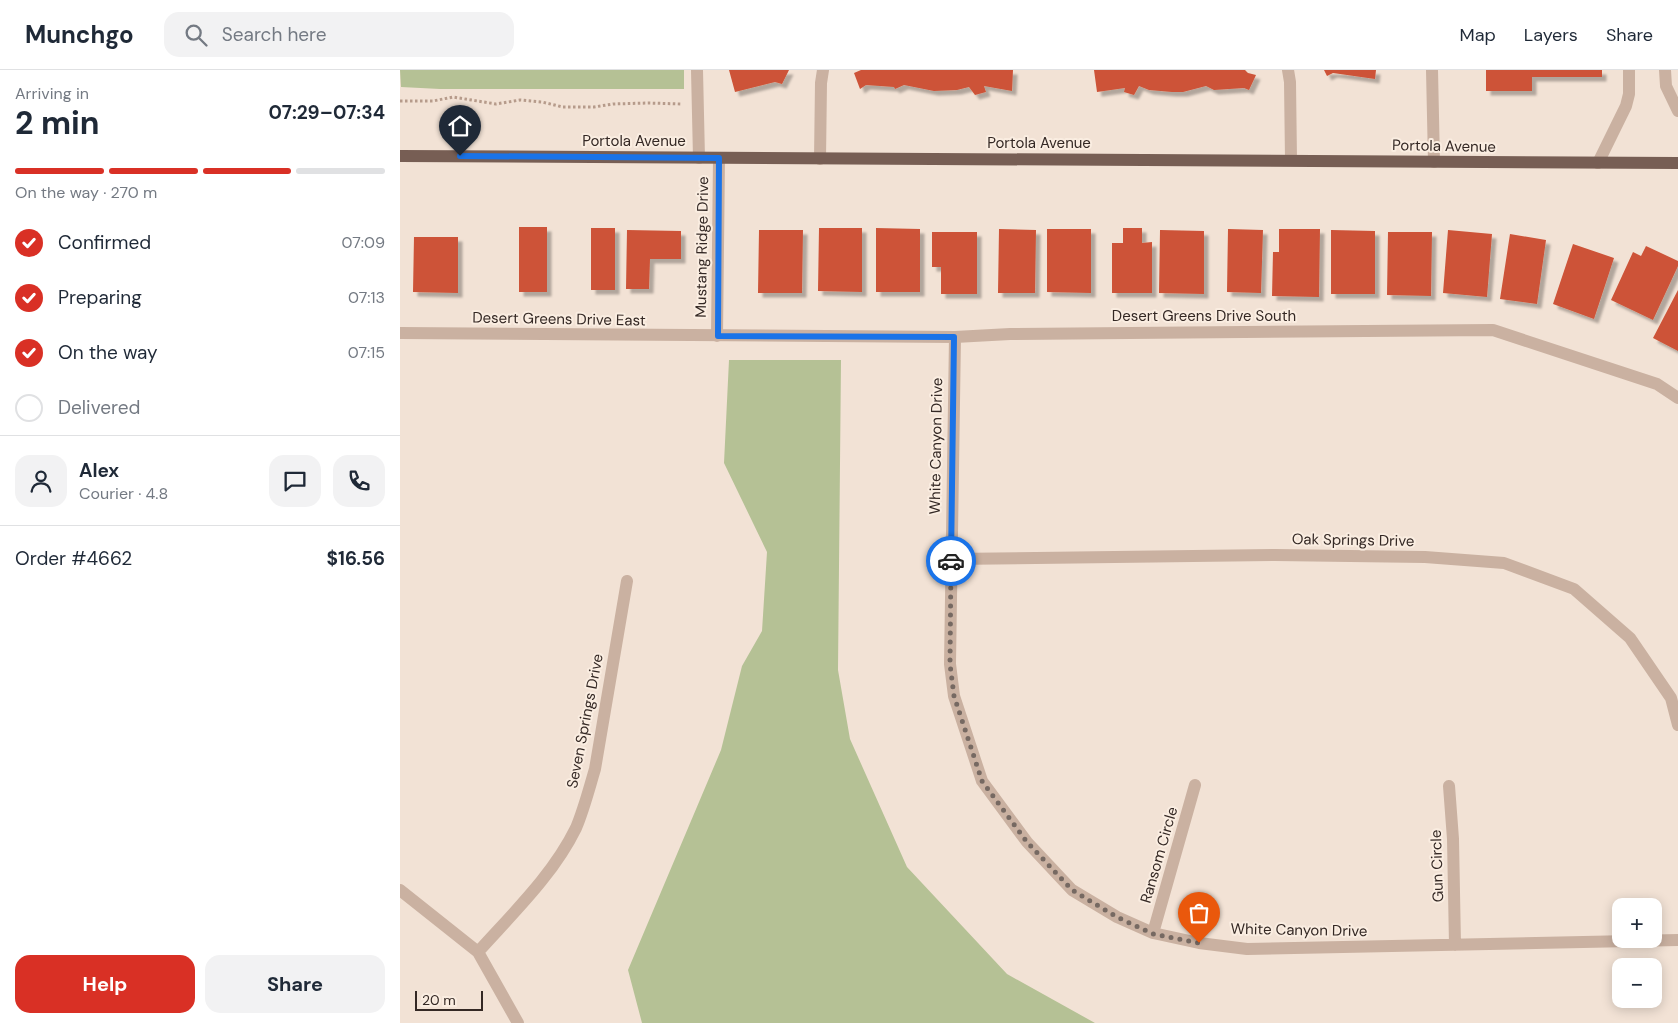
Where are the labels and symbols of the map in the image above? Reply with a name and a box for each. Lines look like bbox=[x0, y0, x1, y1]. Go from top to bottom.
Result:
pin bbox=[439, 105, 481, 156]
street label: Portola Avenue bbox=[582, 131, 686, 151]
street label: Portola Avenue bbox=[987, 133, 1091, 153]
street label: Portola Avenue bbox=[1392, 135, 1496, 157]
street label: Mustang Ridge Drive bbox=[691, 176, 713, 318]
street label: Desert Greens Drive South bbox=[1112, 306, 1296, 326]
street label: Desert Greens Drive East bbox=[472, 307, 646, 331]
street label: White Canyon Drive bbox=[925, 377, 947, 515]
street label: Oak Springs Drive bbox=[1292, 529, 1414, 551]
courier bbox=[926, 536, 976, 586]
street label: Seven Springs Drive bbox=[562, 652, 608, 790]
street label: Ransom Circle bbox=[1136, 805, 1182, 905]
street label: Gun Circle bbox=[1426, 829, 1448, 903]
pin bbox=[1178, 892, 1220, 943]
street label: White Canyon Drive bbox=[1230, 919, 1368, 941]
scale bar bbox=[415, 988, 482, 1011]

